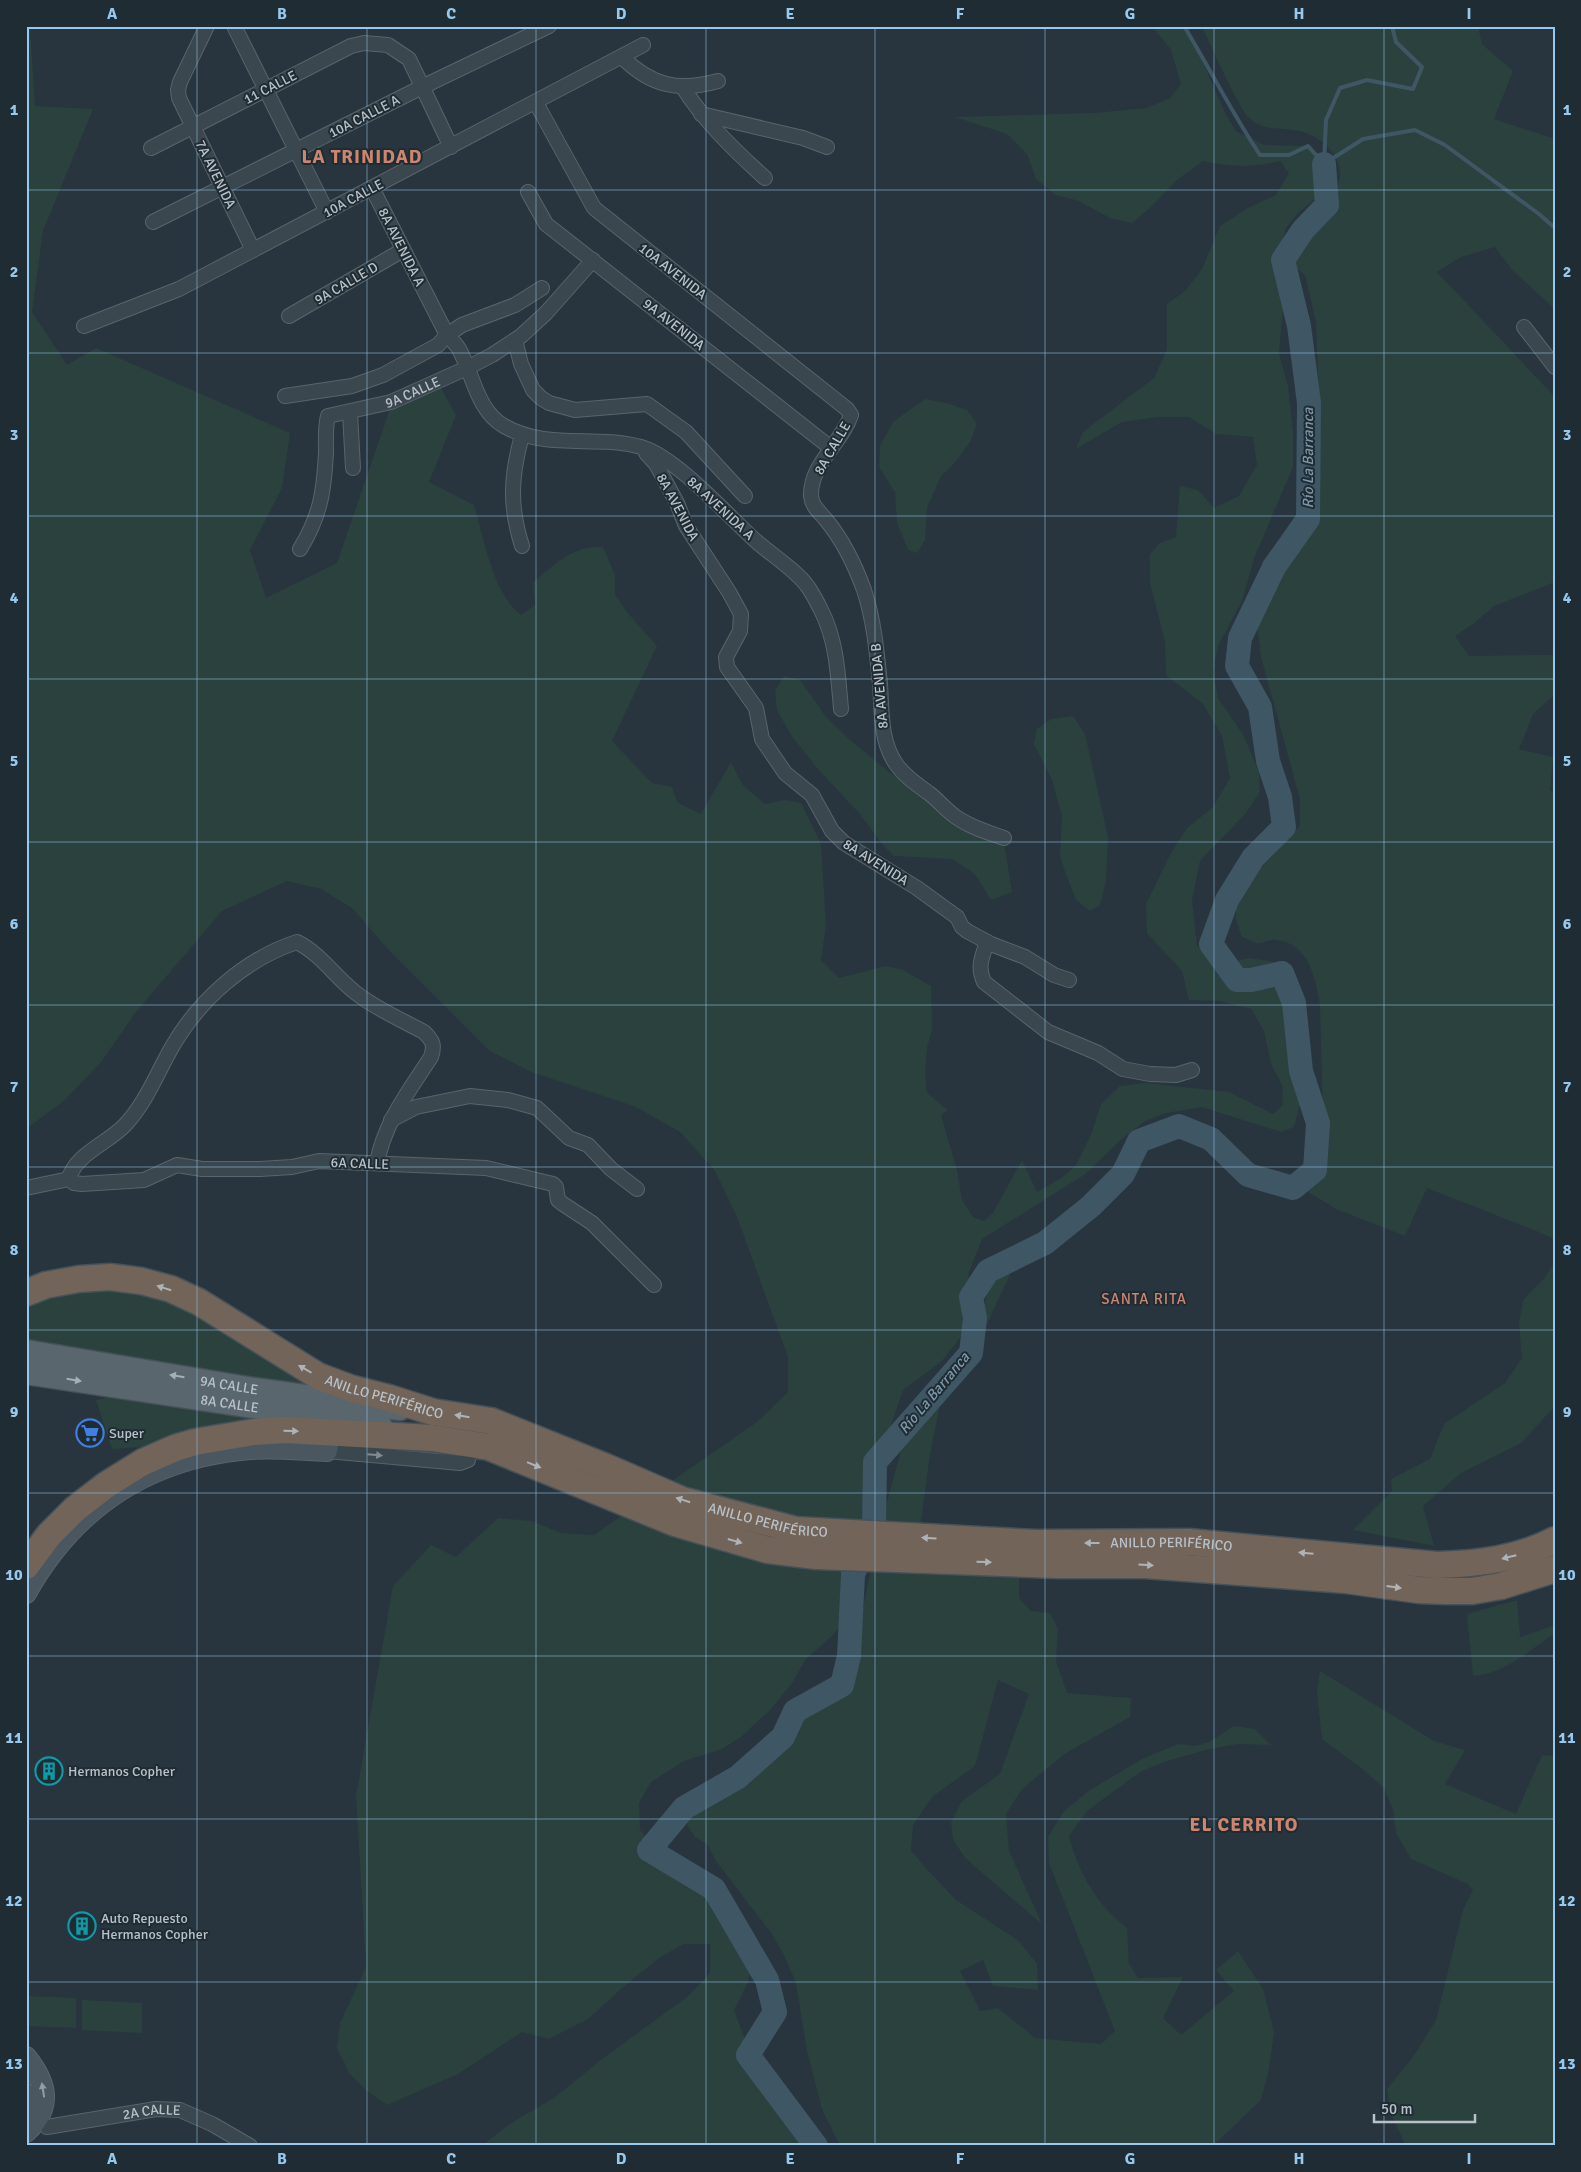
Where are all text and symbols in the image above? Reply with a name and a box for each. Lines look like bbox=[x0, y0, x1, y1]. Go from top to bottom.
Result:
text: A bbox=[107, 4, 118, 24]
text: B bbox=[277, 4, 287, 24]
text: C bbox=[446, 4, 456, 24]
text: D bbox=[616, 4, 627, 24]
text: E bbox=[785, 4, 795, 24]
text: F bbox=[956, 4, 965, 24]
text: G bbox=[1125, 4, 1135, 24]
text: H bbox=[1294, 4, 1304, 24]
text: I bbox=[1466, 4, 1472, 24]
street label: 11 CALLE bbox=[241, 67, 300, 108]
street label: 10A CALLE A bbox=[326, 91, 403, 142]
text: 1 bbox=[10, 100, 19, 120]
text: 1 bbox=[1563, 100, 1572, 120]
street label: 7A AVENIDA bbox=[192, 137, 240, 212]
district label: LA TRINIDAD bbox=[301, 145, 423, 169]
street label: 10A CALLE bbox=[320, 175, 386, 221]
street label: 8A AVENIDA A bbox=[375, 205, 429, 290]
street label: 10A AVENIDA bbox=[635, 240, 710, 303]
street label: 9A CALLE D bbox=[311, 258, 381, 308]
text: 2 bbox=[10, 262, 18, 282]
text: 2 bbox=[1563, 262, 1571, 282]
street label: 9A AVENIDA bbox=[639, 295, 708, 354]
street label: 9A CALLE bbox=[384, 373, 443, 412]
water label: Río La Barranca bbox=[1299, 407, 1317, 508]
street label: 8A CALLE bbox=[810, 419, 854, 478]
text: 3 bbox=[10, 425, 18, 445]
text: 3 bbox=[1563, 425, 1571, 445]
street label: 8A AVENIDA bbox=[653, 471, 703, 544]
street label: 8A AVENIDA A bbox=[684, 473, 758, 544]
text: 4 bbox=[10, 588, 19, 608]
text: 4 bbox=[1563, 588, 1572, 608]
street label: 8A AVENIDA B bbox=[867, 643, 892, 729]
text: 5 bbox=[10, 751, 18, 771]
text: 5 bbox=[1563, 751, 1571, 771]
street label: 8A AVENIDA bbox=[840, 836, 912, 889]
text: 6 bbox=[10, 914, 19, 934]
text: 6 bbox=[1563, 914, 1572, 934]
text: 7 bbox=[10, 1077, 19, 1097]
text: 7 bbox=[1563, 1077, 1572, 1097]
street label: 6A CALLE bbox=[330, 1154, 390, 1173]
text: 8 bbox=[10, 1240, 19, 1260]
text: 8 bbox=[1563, 1240, 1572, 1260]
one-way arrow bbox=[157, 1283, 172, 1291]
district label: SANTA RITA bbox=[1101, 1290, 1187, 1308]
water label: Río La Barranca bbox=[895, 1348, 974, 1437]
one-way arrow bbox=[298, 1364, 311, 1373]
street label: ANILLO PERIFÉRICO bbox=[323, 1371, 444, 1422]
one-way arrow bbox=[169, 1372, 185, 1380]
street label: 9A CALLE bbox=[199, 1372, 259, 1398]
one-way arrow bbox=[67, 1376, 83, 1384]
street label: 8A CALLE bbox=[199, 1391, 260, 1417]
text: 9 bbox=[10, 1402, 19, 1422]
text: 9 bbox=[1563, 1402, 1572, 1422]
one-way arrow bbox=[454, 1412, 470, 1420]
supermarket icon: Super bbox=[75, 1418, 105, 1448]
place label: Super bbox=[109, 1425, 145, 1442]
one-way arrow bbox=[284, 1427, 300, 1435]
one-way arrow bbox=[368, 1451, 384, 1459]
one-way arrow bbox=[527, 1462, 541, 1470]
one-way arrow bbox=[676, 1496, 691, 1503]
street label: ANILLO PERIFÉRICO bbox=[706, 1499, 828, 1541]
one-way arrow bbox=[921, 1534, 937, 1542]
street label: ANILLO PERIFÉRICO bbox=[1110, 1534, 1233, 1555]
one-way arrow bbox=[728, 1537, 743, 1545]
one-way arrow bbox=[1083, 1539, 1099, 1547]
one-way arrow bbox=[1298, 1548, 1314, 1556]
one-way arrow bbox=[1501, 1553, 1517, 1561]
one-way arrow bbox=[976, 1558, 992, 1566]
one-way arrow bbox=[1138, 1561, 1154, 1569]
text: 10 bbox=[5, 1565, 23, 1585]
text: 10 bbox=[1558, 1565, 1576, 1585]
one-way arrow bbox=[1386, 1583, 1402, 1591]
text: 11 bbox=[5, 1728, 23, 1748]
text: 11 bbox=[1558, 1728, 1576, 1748]
building icon: Hermanos Copher bbox=[34, 1756, 64, 1786]
place label: Hermanos Copher bbox=[68, 1763, 176, 1780]
district label: EL CERRITO bbox=[1190, 1813, 1298, 1837]
text: 12 bbox=[5, 1891, 23, 1911]
text: 12 bbox=[1558, 1891, 1576, 1911]
place label: Auto Repuesto Hermanos Copher bbox=[101, 1910, 209, 1943]
building icon: Auto Repuesto Hermanos Copher bbox=[67, 1911, 97, 1941]
text: 13 bbox=[5, 2054, 23, 2074]
text: 13 bbox=[1558, 2054, 1576, 2074]
one-way arrow bbox=[39, 2082, 47, 2098]
scale bar bbox=[1374, 2092, 1475, 2124]
text: 50 m bbox=[1381, 2100, 1412, 2118]
street label: 2A CALLE bbox=[121, 2101, 181, 2123]
text: A bbox=[107, 2149, 118, 2169]
text: B bbox=[277, 2149, 287, 2169]
text: C bbox=[446, 2149, 456, 2169]
text: D bbox=[616, 2149, 627, 2169]
text: E bbox=[785, 2149, 795, 2169]
text: F bbox=[956, 2149, 965, 2169]
text: G bbox=[1125, 2149, 1135, 2169]
text: H bbox=[1294, 2149, 1304, 2169]
text: I bbox=[1466, 2149, 1472, 2169]

